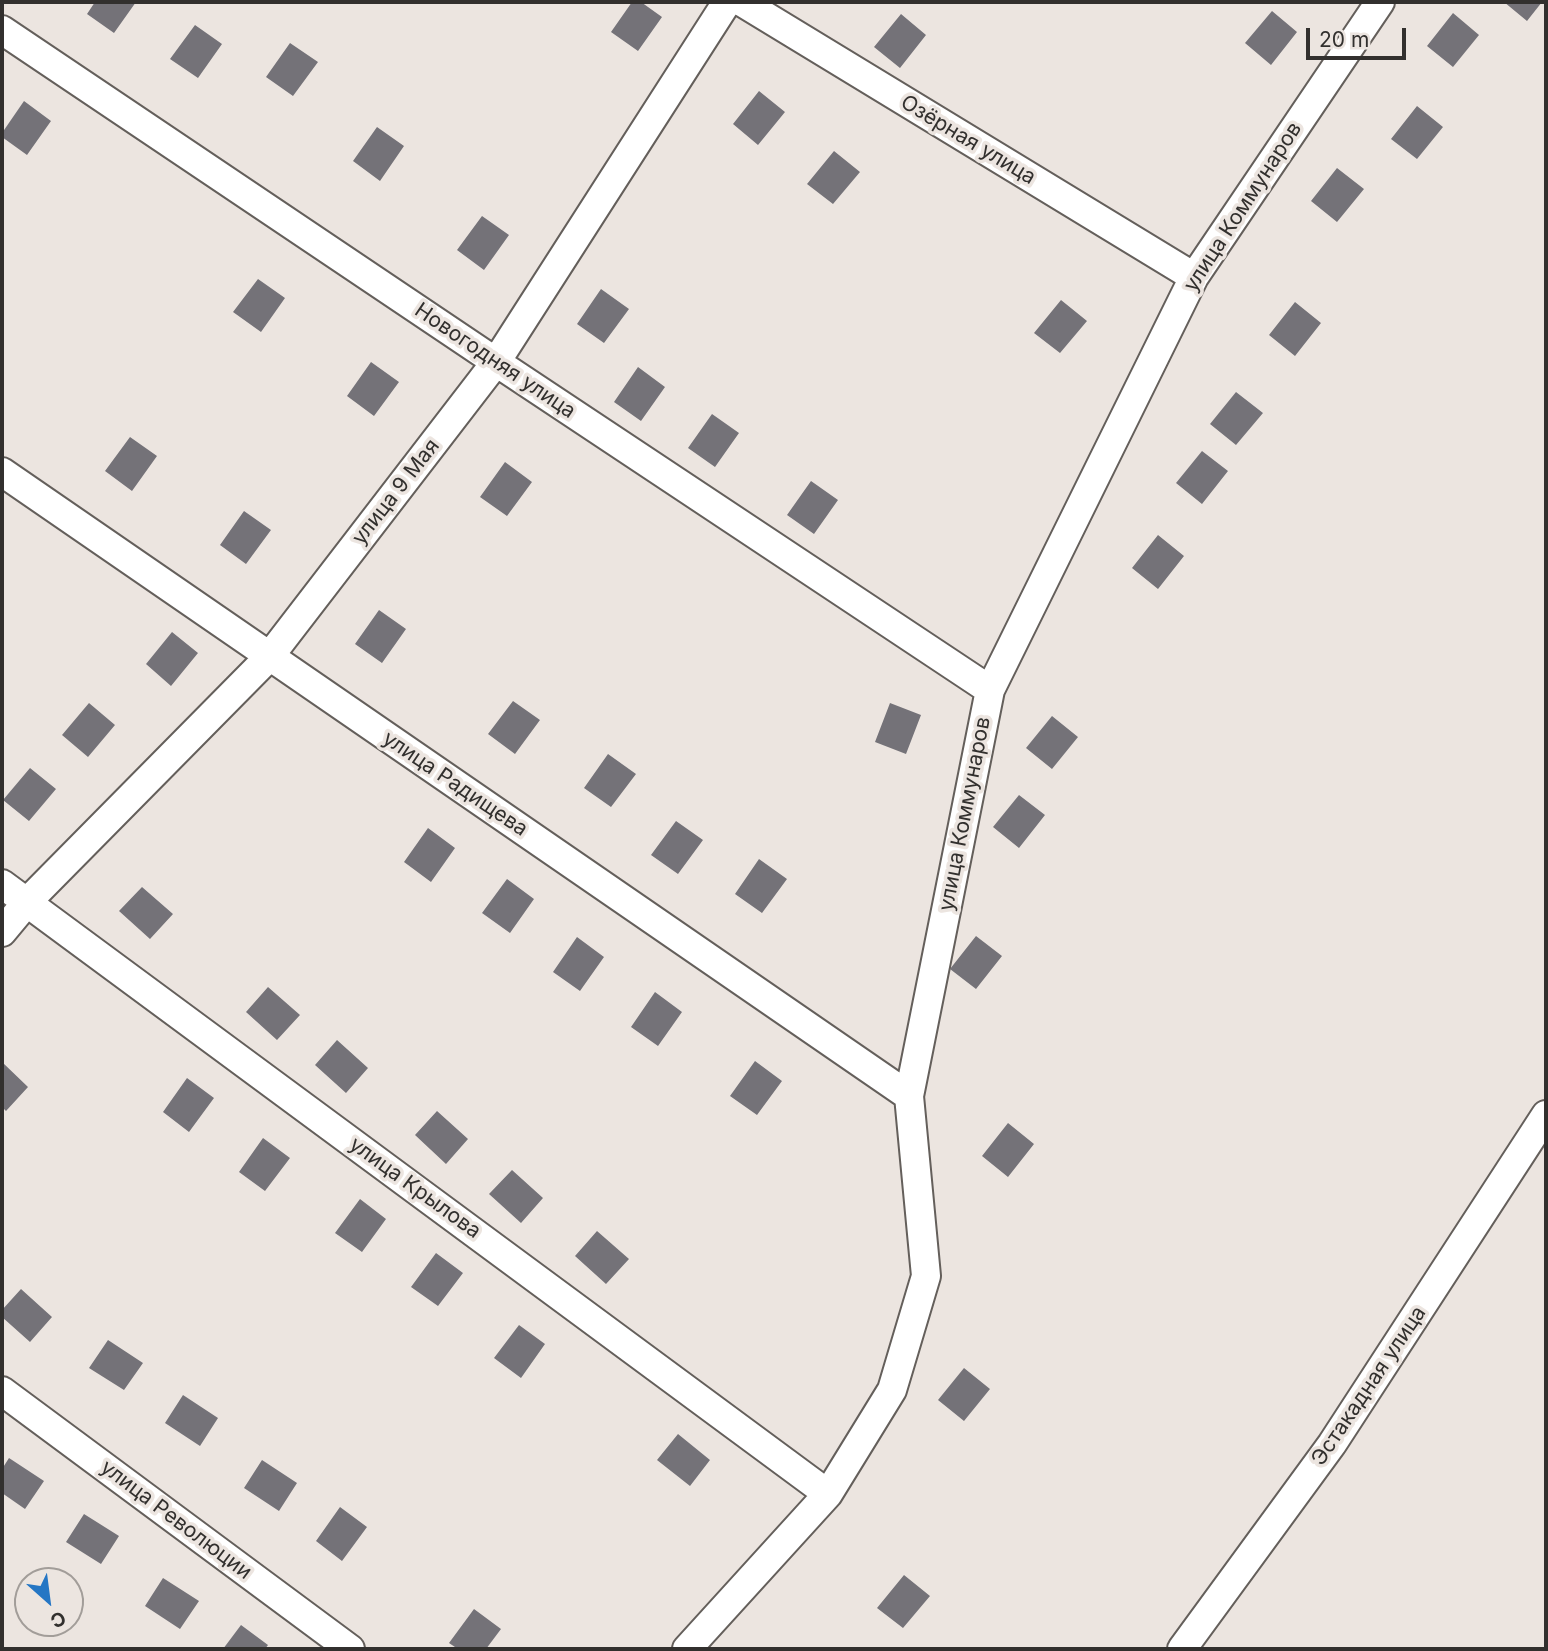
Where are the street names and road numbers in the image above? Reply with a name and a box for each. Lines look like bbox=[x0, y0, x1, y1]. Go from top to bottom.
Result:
street label: Озёрная улица bbox=[896, 90, 1040, 190]
street label: улица Коммунаров bbox=[1179, 117, 1307, 297]
street label: Новогодняя улица bbox=[410, 298, 580, 424]
street label: улица 9 Мая bbox=[347, 434, 445, 550]
street label: улица Коммунаров bbox=[934, 715, 996, 913]
street label: улица Радищева bbox=[378, 726, 532, 842]
street label: улица Крылова bbox=[344, 1132, 486, 1244]
street label: Эстакадная улица bbox=[1306, 1302, 1432, 1470]
street label: улица Революции bbox=[95, 1455, 257, 1585]

